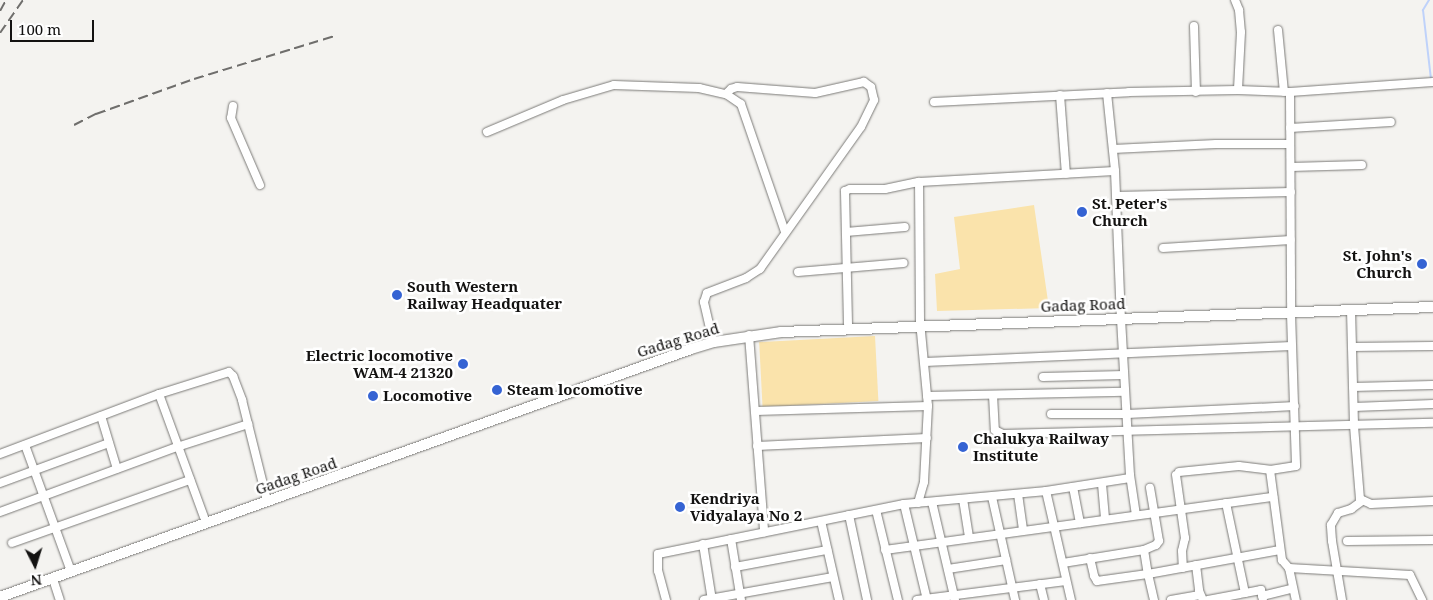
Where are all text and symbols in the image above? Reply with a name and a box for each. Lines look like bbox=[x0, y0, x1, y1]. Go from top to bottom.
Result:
scale bar bbox=[12, 10, 96, 42]
text: 100 m bbox=[18, 19, 61, 39]
place label: St. Peter's Church bbox=[1092, 194, 1167, 229]
marker: St. Peter's Church bbox=[1076, 206, 1088, 218]
place label: St. John's Church bbox=[1343, 246, 1412, 281]
marker: St. John's Church bbox=[1416, 258, 1428, 270]
place label: South Western Railway Headquater bbox=[407, 277, 562, 312]
marker: South Western Railway Headquater bbox=[391, 289, 403, 301]
street label: Gadag Road bbox=[1040, 295, 1126, 315]
street label: Gadag Road bbox=[635, 319, 721, 361]
place label: Electric locomotive WAM-4 21320 bbox=[306, 346, 453, 381]
marker: Electric locomotive WAM-4 21320 bbox=[457, 358, 469, 370]
place label: Steam locomotive bbox=[507, 381, 643, 399]
marker: Steam locomotive bbox=[491, 384, 503, 396]
place label: Locomotive bbox=[383, 387, 472, 405]
marker: Locomotive bbox=[367, 390, 379, 402]
place label: Chalukya Railway Institute bbox=[973, 429, 1109, 464]
marker: Chalukya Railway Institute bbox=[957, 441, 969, 453]
street label: Gadag Road bbox=[253, 454, 339, 498]
place label: Kendriya Vidyalaya No 2 bbox=[690, 489, 802, 524]
marker: Kendriya Vidyalaya No 2 bbox=[674, 501, 686, 513]
north arrow bbox=[10, 540, 60, 590]
text: N bbox=[30, 570, 43, 590]

